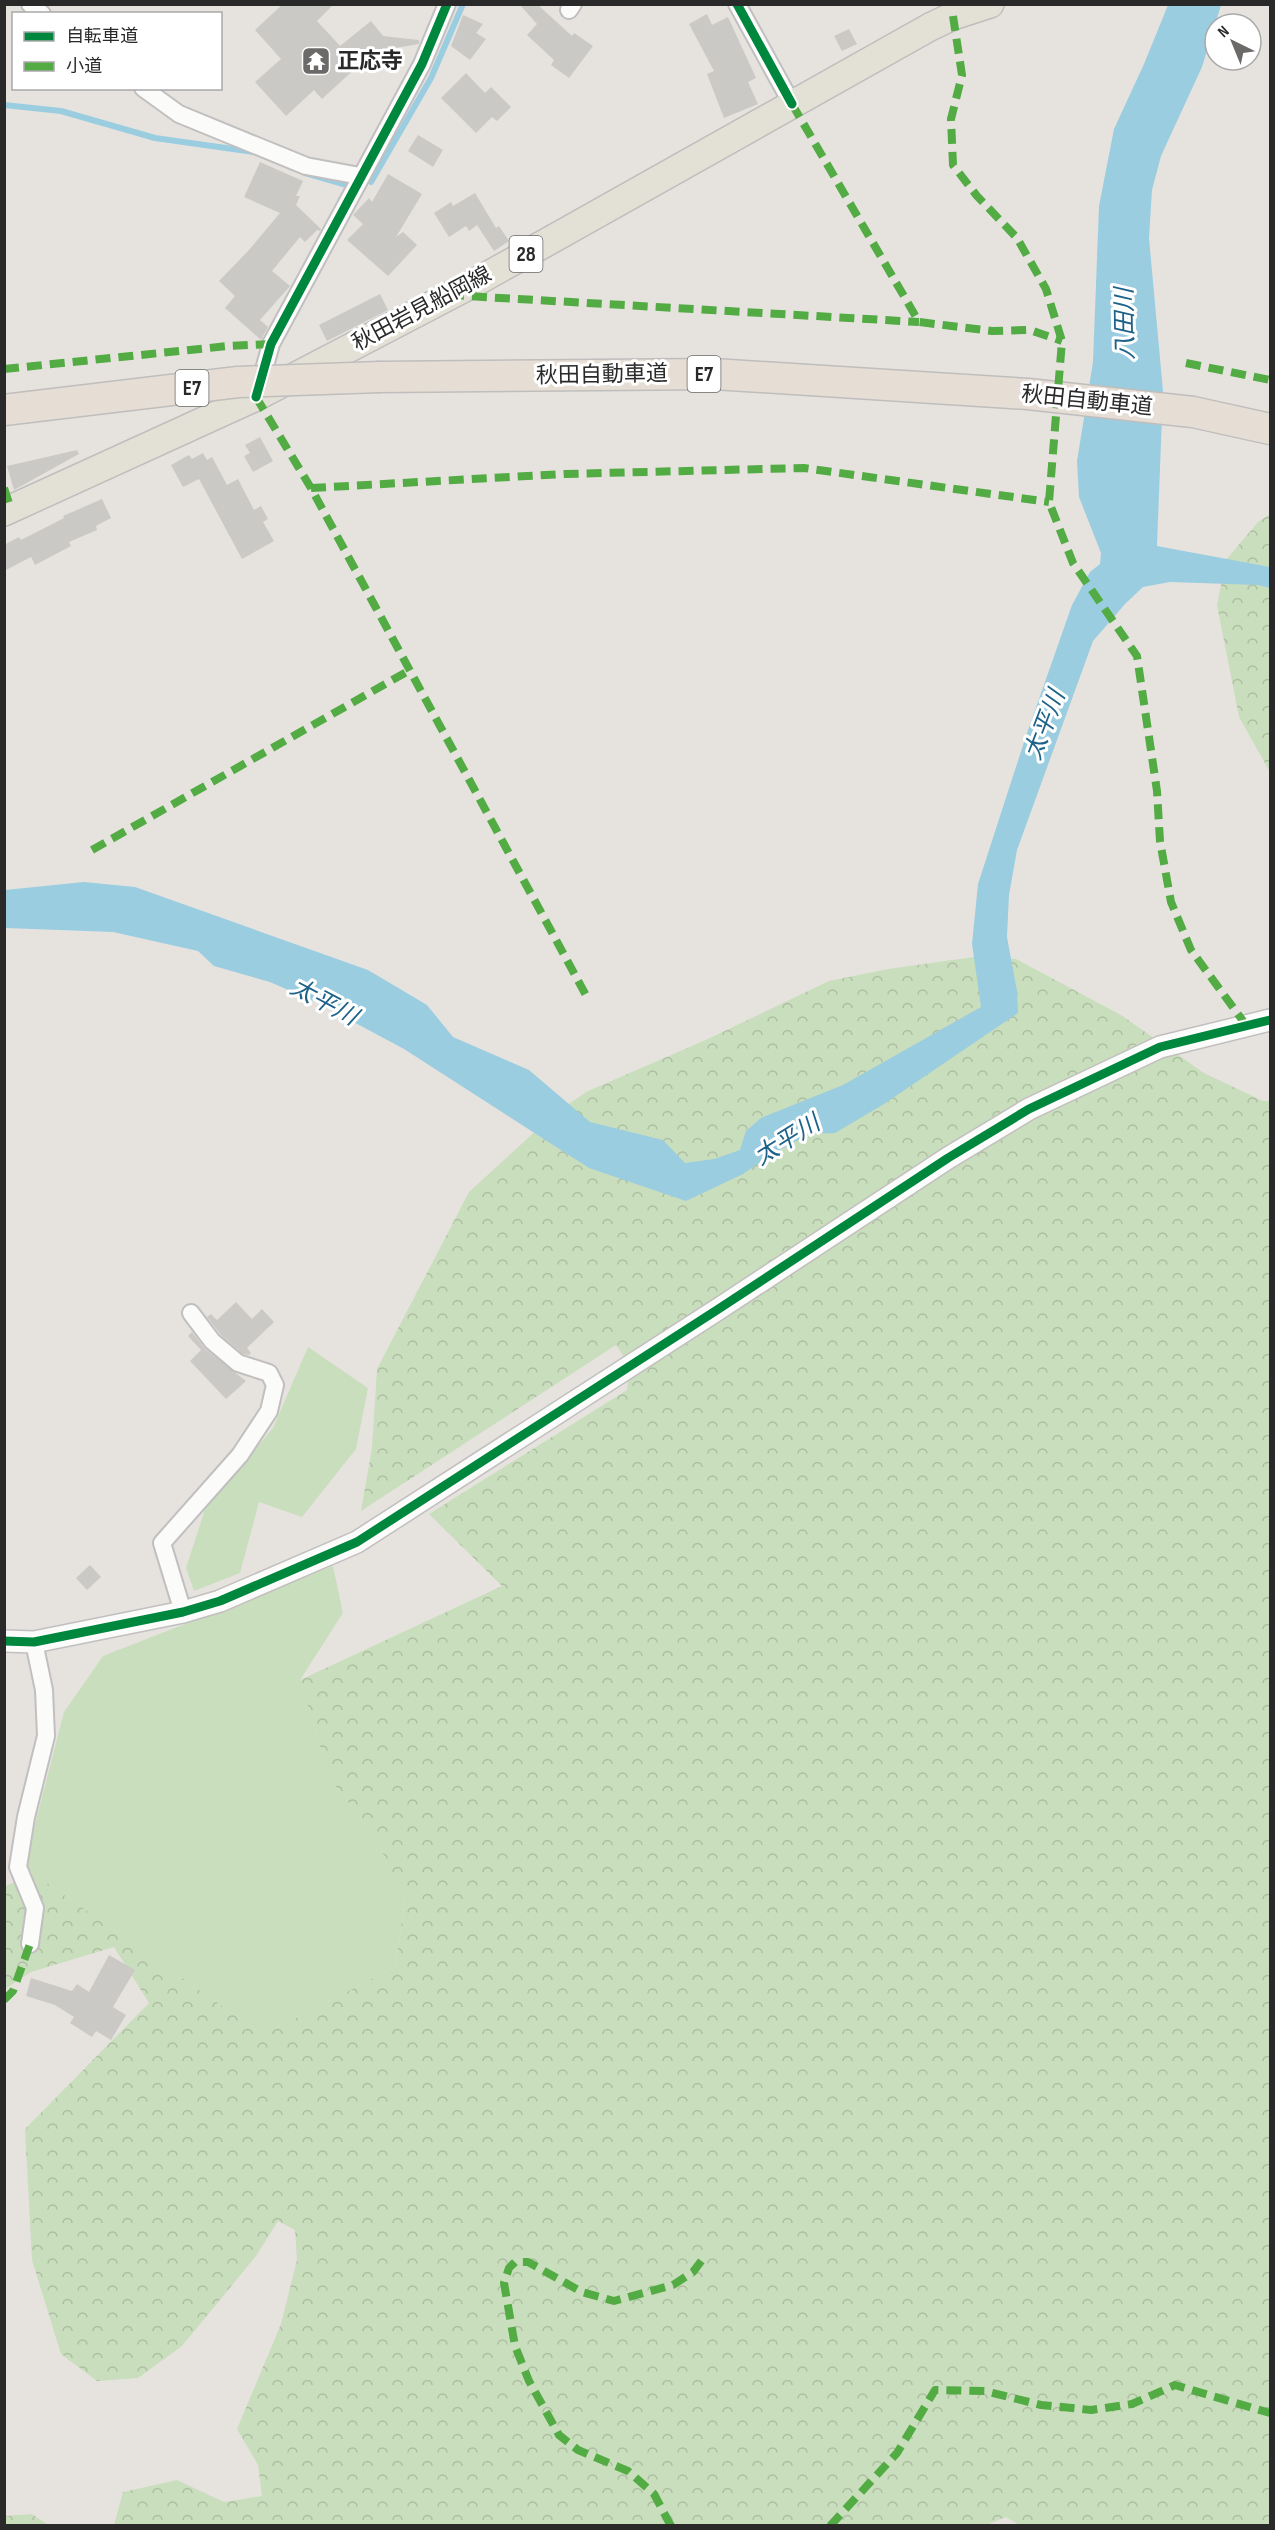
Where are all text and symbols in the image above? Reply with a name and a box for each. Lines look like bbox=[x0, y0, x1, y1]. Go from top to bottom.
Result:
legend bbox=[12, 12, 222, 90]
north arrow bbox=[1203, 12, 1263, 72]
text: N bbox=[1214, 22, 1233, 42]
text: 自転車道 bbox=[66, 26, 138, 47]
temple icon: 正応寺 bbox=[300, 45, 332, 77]
place label: 正応寺 bbox=[337, 48, 403, 75]
text: 小道 bbox=[66, 56, 102, 77]
road number: 28 bbox=[510, 236, 542, 272]
street label: 秋田岩見船岡線 bbox=[348, 261, 496, 357]
water label: 八田川 bbox=[1110, 285, 1140, 360]
road number: E7 bbox=[688, 356, 720, 392]
street label: 秋田自動車道 bbox=[536, 360, 668, 390]
road number: E7 bbox=[176, 370, 208, 406]
street label: 秋田自動車道 bbox=[1020, 381, 1154, 421]
water label: 太平川 bbox=[1019, 683, 1073, 764]
water label: 太平川 bbox=[285, 972, 365, 1033]
water label: 太平川 bbox=[749, 1107, 828, 1171]

